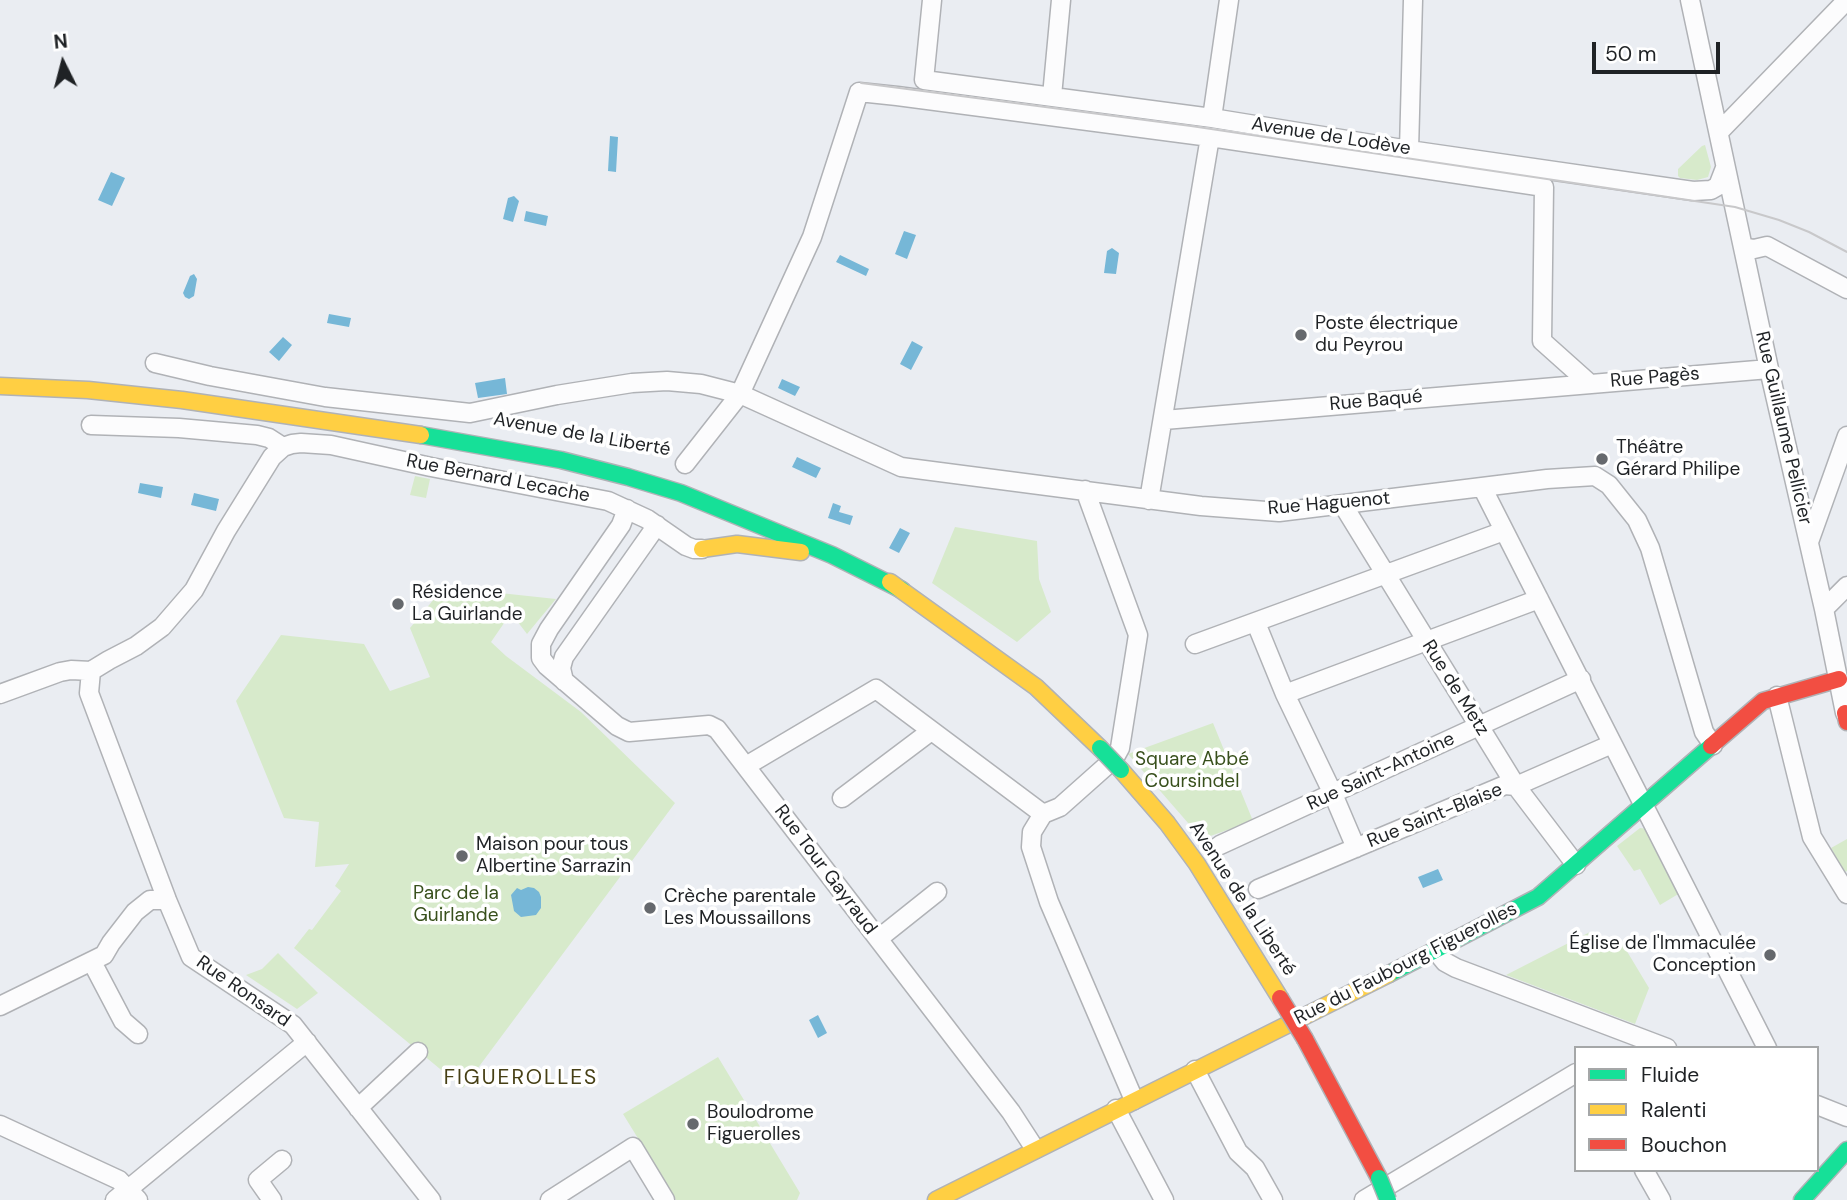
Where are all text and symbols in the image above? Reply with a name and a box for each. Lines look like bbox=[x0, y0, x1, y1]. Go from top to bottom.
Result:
north arrow bbox=[28, 28, 98, 98]
text: N bbox=[53, 28, 69, 55]
scale bar bbox=[1595, 28, 1723, 72]
text: 50 m bbox=[1605, 40, 1656, 68]
street label: Avenue de Lodève bbox=[1250, 113, 1412, 161]
place label: Poste électrique du Peyrou bbox=[1315, 313, 1458, 357]
marker: Poste électrique du Peyrou bbox=[1293, 327, 1309, 343]
street label: Rue Guillaume Pellicier bbox=[1750, 329, 1816, 527]
street label: Rue Pagès bbox=[1609, 363, 1701, 393]
street label: Rue Baqué bbox=[1328, 386, 1424, 416]
street label: Avenue de la Liberté bbox=[492, 408, 672, 462]
place label: Théâtre Gérard Philipe bbox=[1616, 437, 1740, 481]
street label: Rue Bernard Lecache bbox=[404, 450, 592, 508]
marker: Théâtre Gérard Philipe bbox=[1594, 451, 1610, 467]
street label: Rue Haguenot bbox=[1267, 487, 1391, 521]
place label: Résidence La Guirlande bbox=[412, 582, 522, 626]
marker: Résidence La Guirlande bbox=[390, 596, 406, 612]
street label: Rue de Metz bbox=[1417, 636, 1493, 740]
street label: Rue Saint-Antoine bbox=[1304, 728, 1458, 816]
park label: Square Abbé Coursindel bbox=[1135, 749, 1249, 793]
street label: Rue Saint-Blaise bbox=[1364, 779, 1506, 853]
street label: Rue Tour Gayraud bbox=[769, 801, 881, 939]
street label: Avenue de la Liberté bbox=[1184, 818, 1300, 980]
place label: Maison pour tous Albertine Sarrazin bbox=[476, 834, 631, 878]
marker: Maison pour tous Albertine Sarrazin bbox=[454, 848, 470, 864]
park label: Parc de la Guirlande bbox=[413, 883, 499, 927]
place label: Crèche parentale Les Moussaillons bbox=[664, 886, 816, 930]
street label: Rue du Faubourg Figuerolles bbox=[1291, 898, 1521, 1030]
marker: Crèche parentale Les Moussaillons bbox=[642, 900, 658, 916]
place label: Église de l'Immaculée Conception bbox=[1569, 933, 1756, 977]
marker: Église de l'Immaculée Conception bbox=[1762, 947, 1778, 963]
street label: Rue Ronsard bbox=[192, 951, 294, 1033]
legend bbox=[1574, 1046, 1819, 1172]
text: Fluide bbox=[1641, 1061, 1699, 1089]
district label: FIGUEROLLES bbox=[445, 1065, 597, 1091]
text: Ralenti bbox=[1641, 1096, 1707, 1124]
place label: Boulodrome Figuerolles bbox=[707, 1102, 814, 1146]
marker: Boulodrome Figuerolles bbox=[685, 1116, 701, 1132]
text: Bouchon bbox=[1641, 1131, 1727, 1159]

